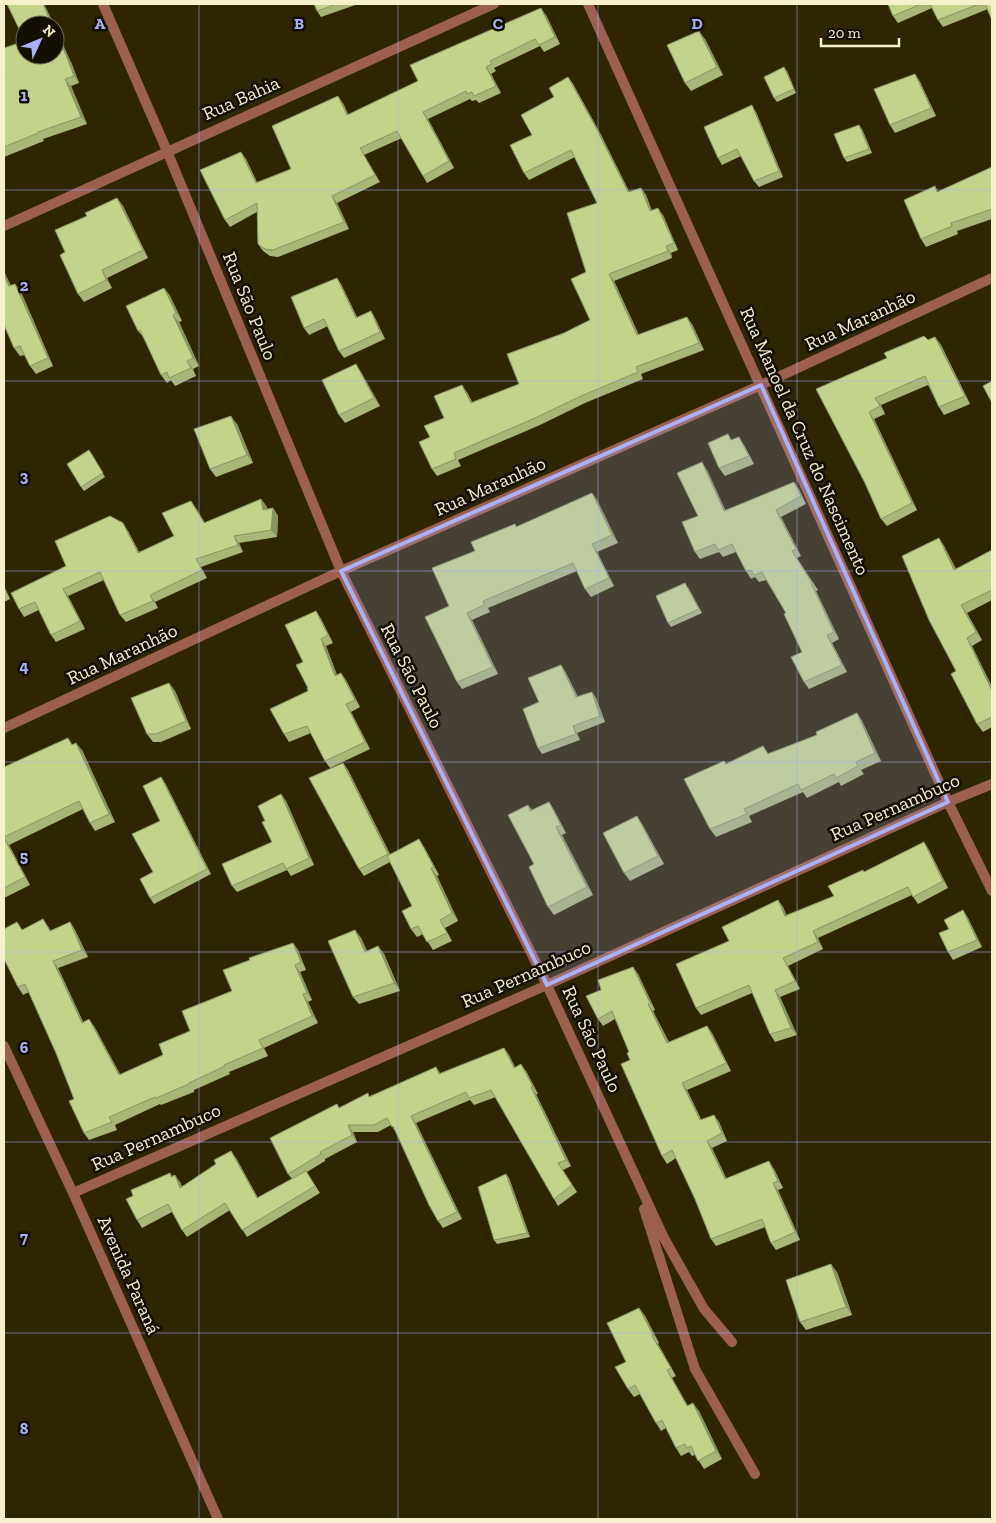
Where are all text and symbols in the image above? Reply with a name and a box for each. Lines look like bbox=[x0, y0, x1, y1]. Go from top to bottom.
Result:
text: A bbox=[95, 14, 106, 33]
text: B bbox=[294, 14, 304, 33]
text: C bbox=[493, 14, 503, 33]
text: D bbox=[691, 14, 703, 33]
north arrow bbox=[15, 15, 65, 65]
scale bar bbox=[821, 15, 898, 47]
text: N bbox=[39, 22, 59, 41]
text: 20 m bbox=[828, 24, 861, 42]
street label: Rua Bahia bbox=[199, 71, 283, 125]
text: 1 bbox=[21, 86, 28, 105]
street label: Rua São Paulo bbox=[218, 249, 282, 364]
text: 2 bbox=[20, 276, 29, 295]
street label: Rua Maranhão bbox=[801, 284, 919, 356]
street label: Rua Manoel da Cruz do Nascimento bbox=[735, 303, 875, 579]
street label: Rua Maranhão bbox=[431, 451, 549, 521]
text: 3 bbox=[20, 467, 29, 486]
street label: Rua Maranhão bbox=[63, 618, 181, 690]
street label: Rua São Paulo bbox=[376, 620, 448, 733]
text: 4 bbox=[19, 657, 29, 676]
street label: Rua Pernambuco bbox=[827, 768, 963, 846]
text: 5 bbox=[20, 847, 28, 866]
street label: Rua Pernambuco bbox=[458, 935, 594, 1013]
street label: Rua São Paulo bbox=[557, 982, 627, 1096]
text: 6 bbox=[20, 1038, 29, 1057]
street label: Rua Pernambuco bbox=[88, 1098, 224, 1176]
street label: Avenida Paraná bbox=[93, 1212, 165, 1338]
text: 7 bbox=[20, 1228, 28, 1247]
text: 8 bbox=[20, 1419, 29, 1438]

